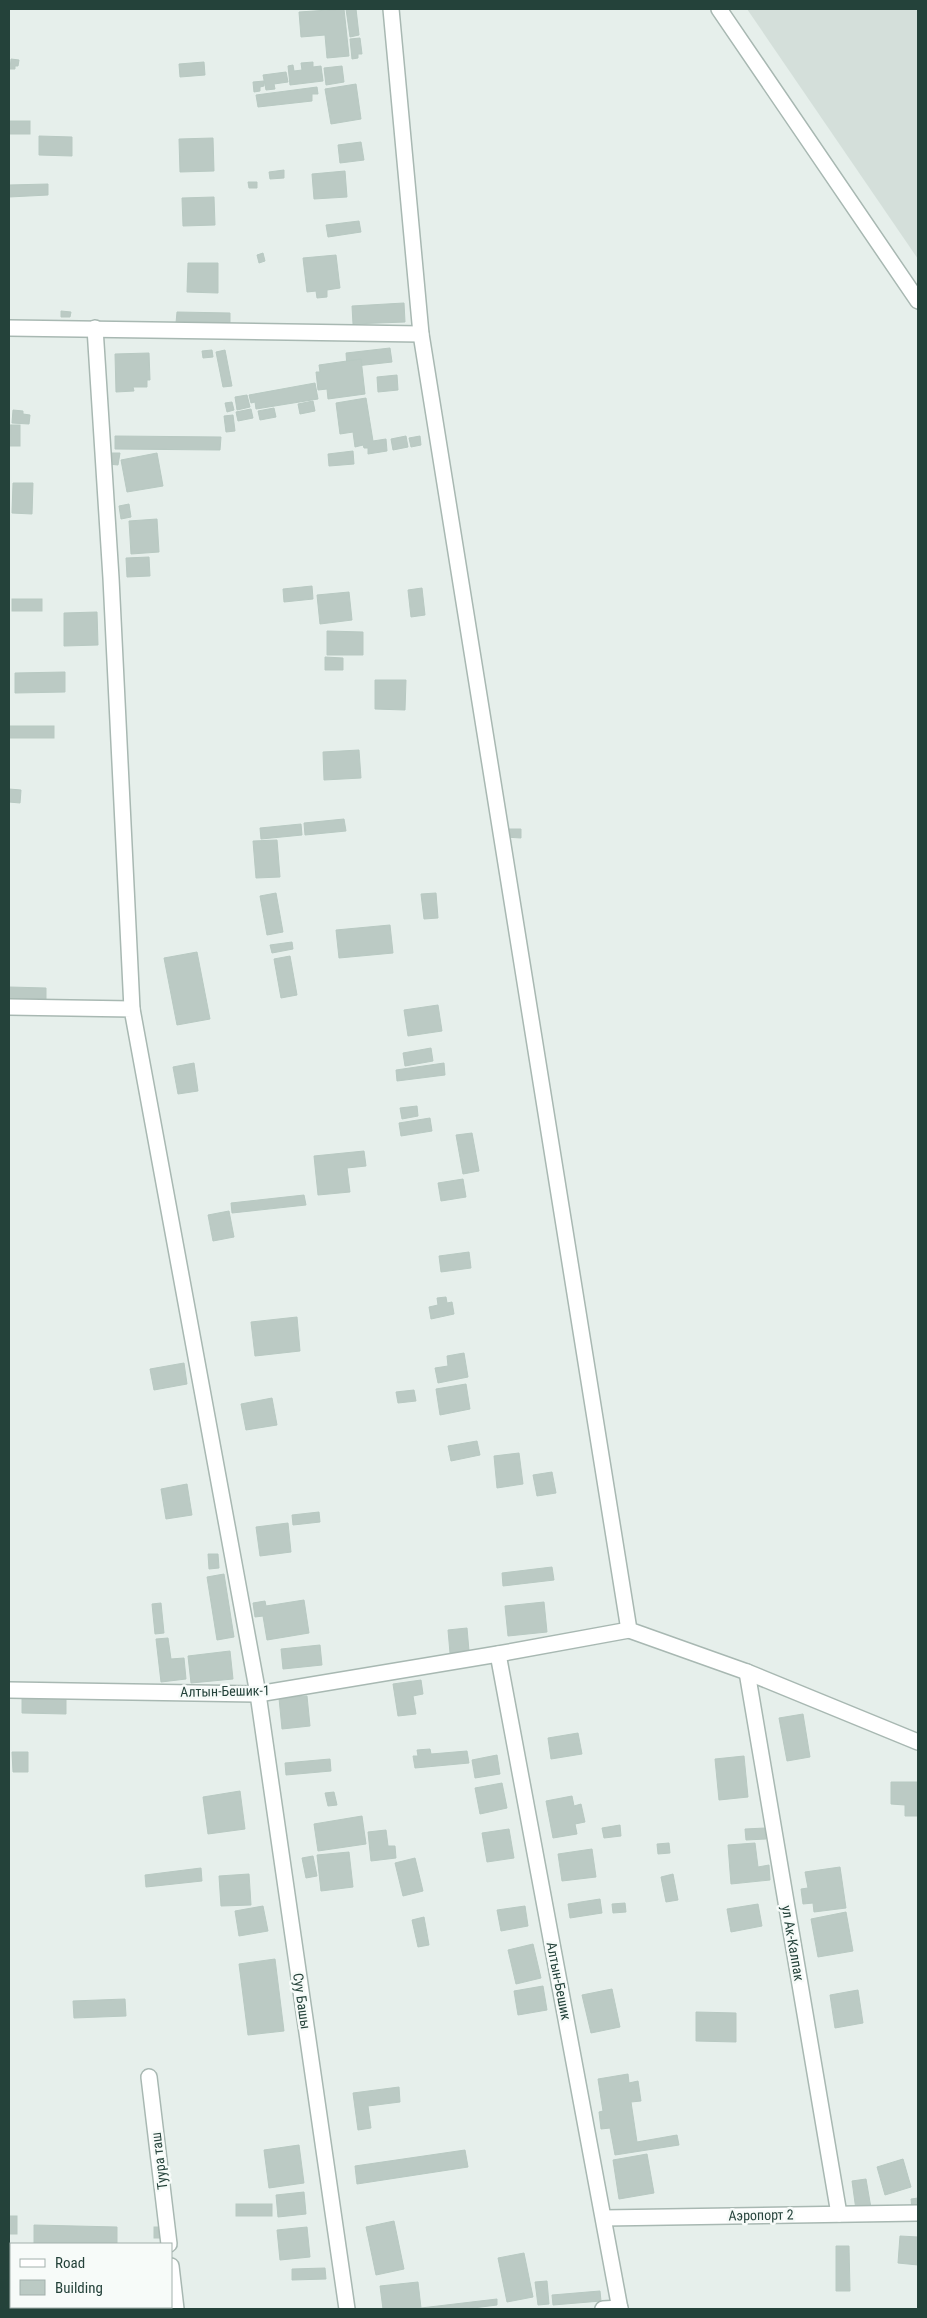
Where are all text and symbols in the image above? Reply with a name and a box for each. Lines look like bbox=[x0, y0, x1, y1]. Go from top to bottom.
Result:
street label: Алтын-Бешик-1 bbox=[180, 1682, 270, 1700]
street label: ул Ак-Калпак bbox=[778, 1904, 808, 1982]
street label: Алтын-Бешик bbox=[544, 1941, 574, 2022]
street label: Суу Башы bbox=[290, 1972, 314, 2030]
street label: Туура таш bbox=[148, 2131, 170, 2191]
street label: Аэропорт 2 bbox=[728, 2206, 794, 2224]
legend bbox=[10, 2243, 172, 2308]
text: Road bbox=[55, 2254, 85, 2272]
text: Building bbox=[55, 2279, 103, 2297]

